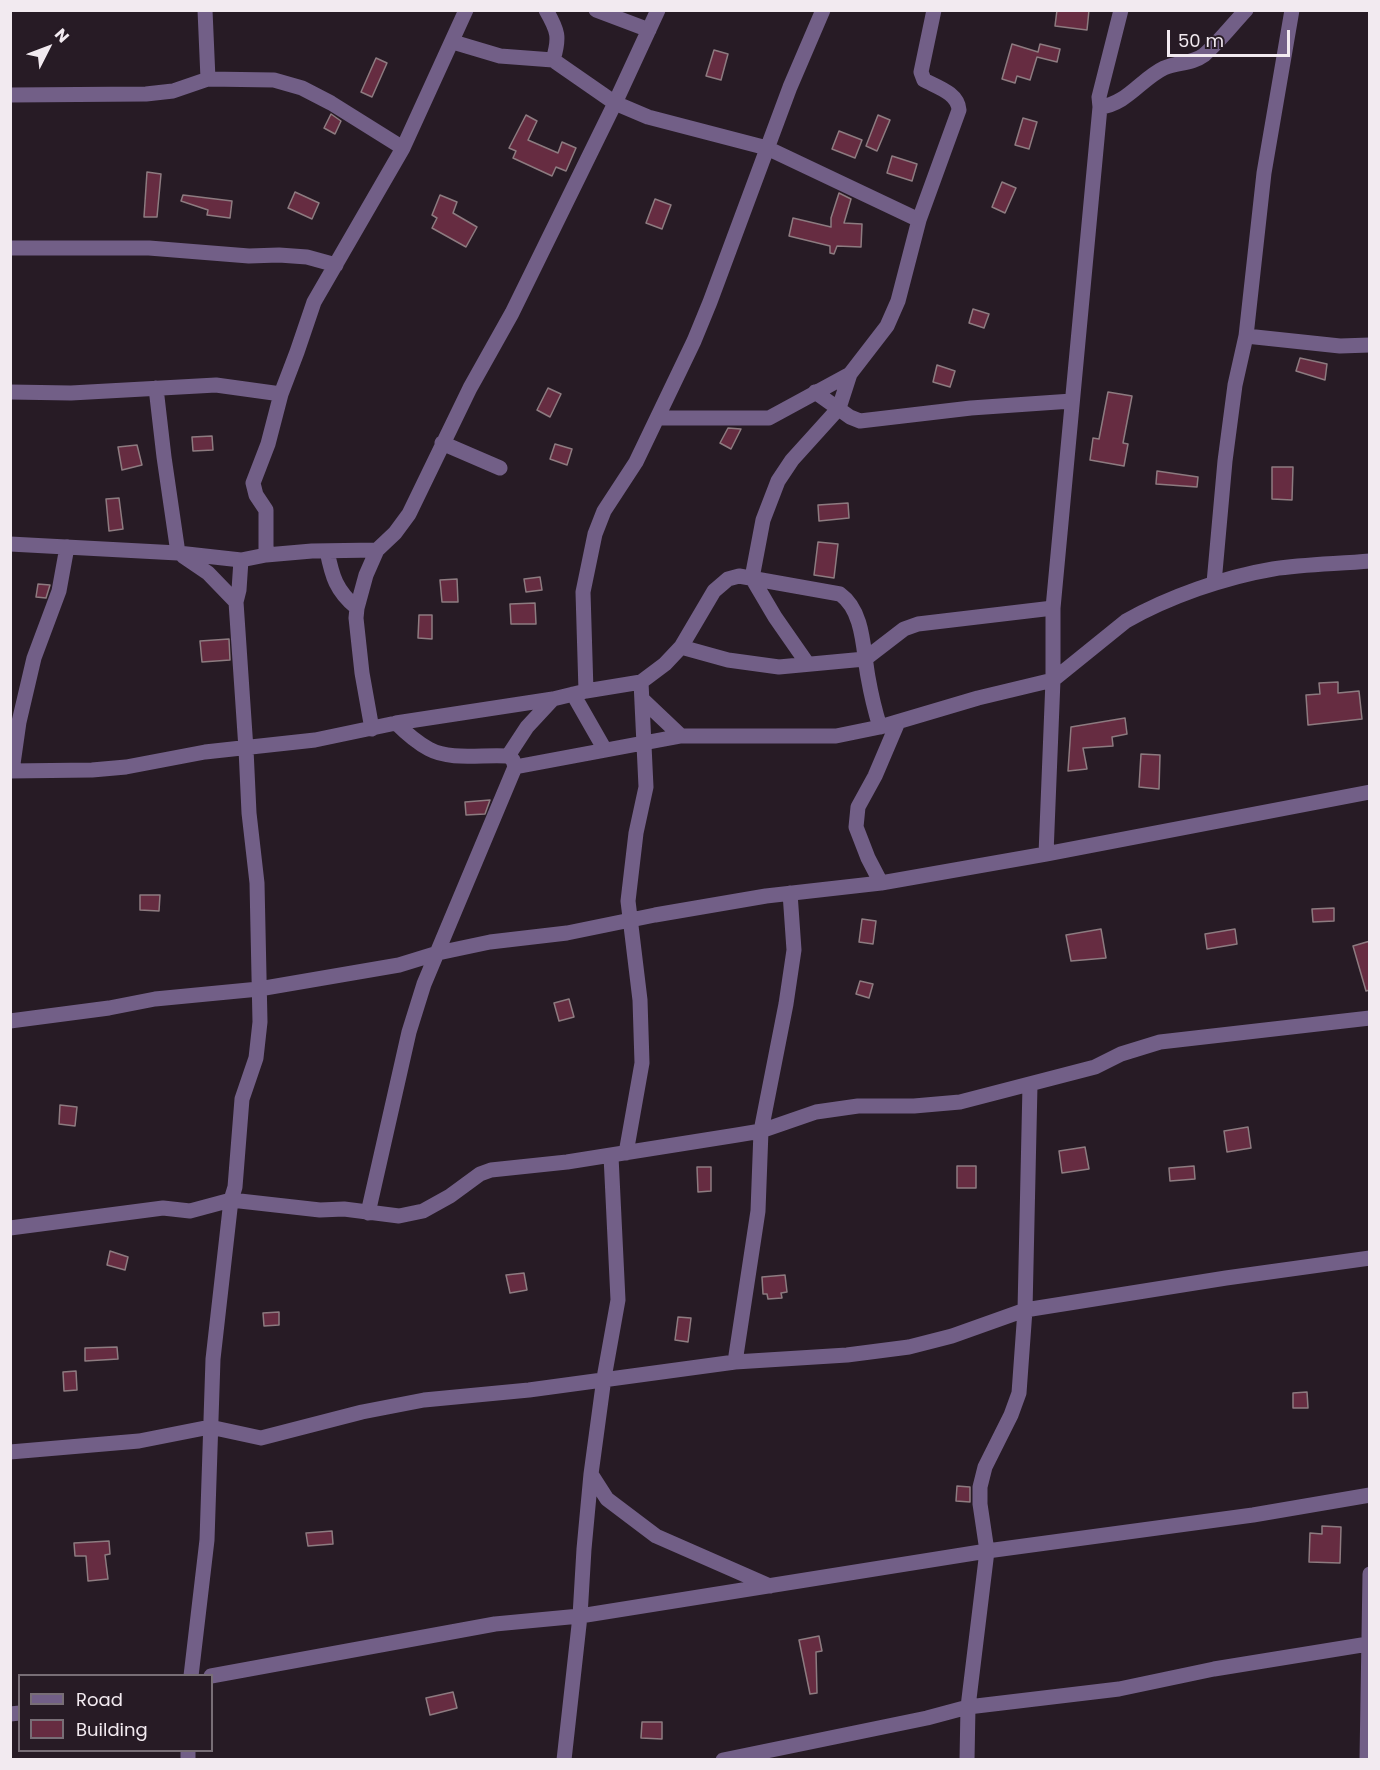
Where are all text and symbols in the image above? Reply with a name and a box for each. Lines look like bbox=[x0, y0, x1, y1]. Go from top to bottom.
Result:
north arrow bbox=[18, 18, 78, 78]
scale bar bbox=[1170, 18, 1293, 56]
text: N bbox=[49, 23, 74, 48]
text: 50 m bbox=[1178, 28, 1224, 53]
legend bbox=[18, 1674, 213, 1752]
text: Road bbox=[76, 1687, 123, 1712]
text: Building bbox=[76, 1717, 148, 1742]

